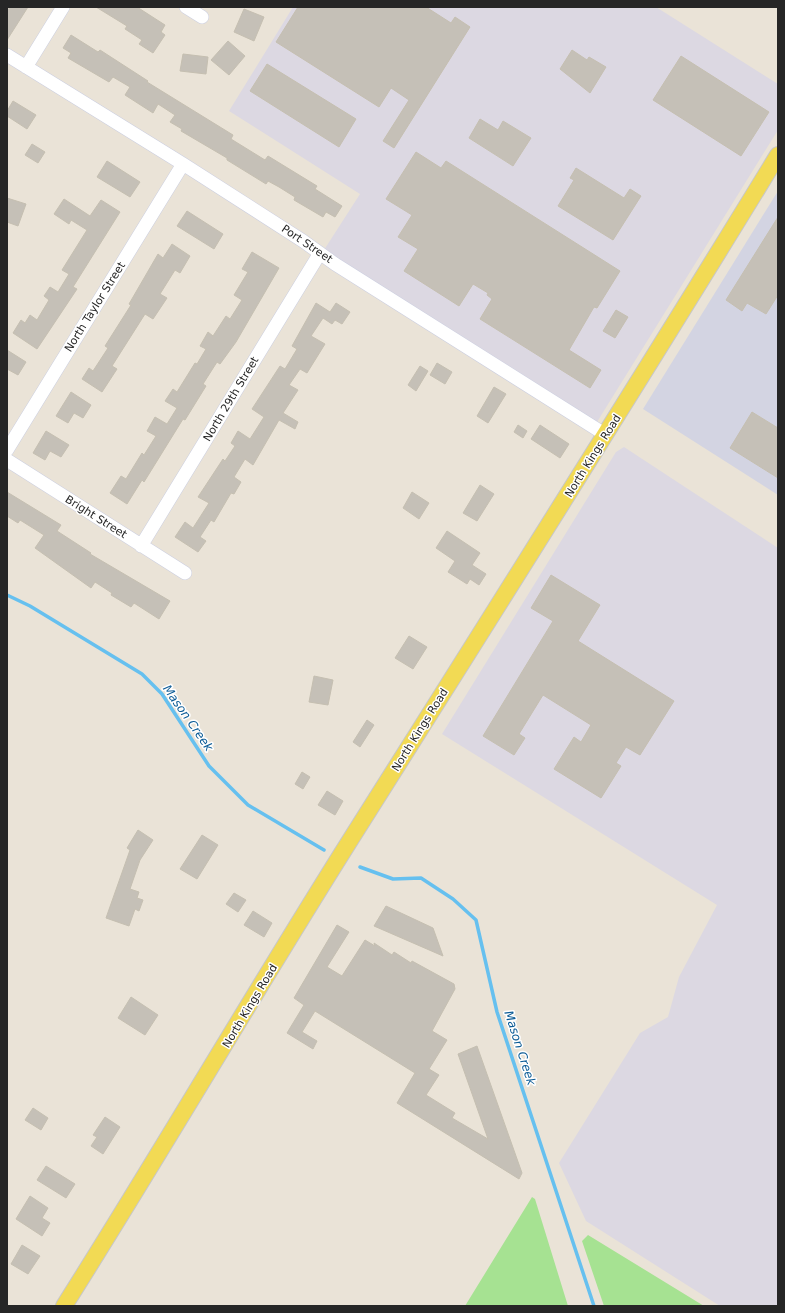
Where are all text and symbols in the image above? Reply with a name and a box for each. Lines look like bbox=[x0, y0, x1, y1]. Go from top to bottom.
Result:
street label: Port Street bbox=[279, 222, 336, 266]
street label: North Taylor Street bbox=[62, 259, 128, 354]
street label: North 29th Street bbox=[201, 354, 262, 444]
street label: North Kings Road bbox=[562, 412, 624, 500]
street label: Bright Street bbox=[63, 493, 130, 542]
water label: Mason Creek bbox=[160, 682, 217, 755]
street label: North Kings Road bbox=[389, 686, 451, 774]
street label: North Kings Road bbox=[220, 962, 280, 1050]
water label: Mason Creek bbox=[501, 1009, 539, 1088]

